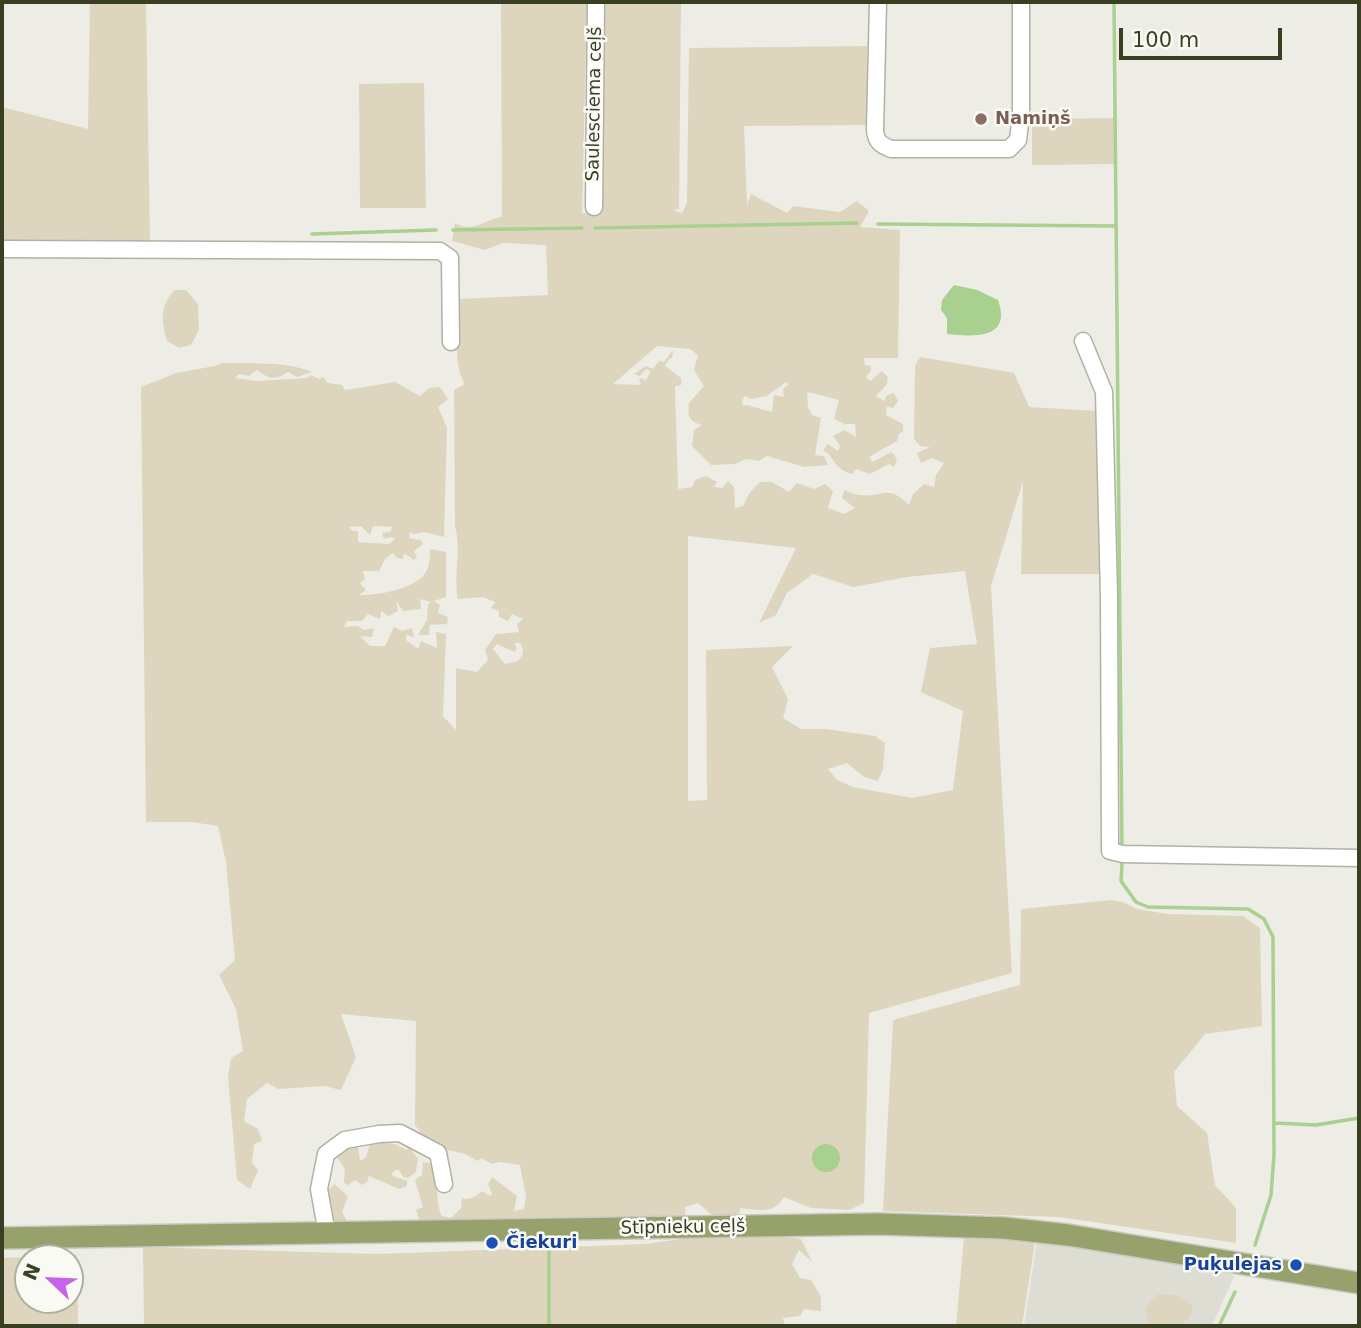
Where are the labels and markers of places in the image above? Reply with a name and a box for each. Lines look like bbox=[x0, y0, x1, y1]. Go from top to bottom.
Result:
place label: Namiņš bbox=[995, 108, 1071, 130]
marker: Namiņš bbox=[973, 111, 989, 127]
place label: Čiekuri bbox=[506, 1232, 577, 1254]
marker: Čiekuri bbox=[484, 1235, 500, 1251]
place label: Puķulejas bbox=[1184, 1254, 1282, 1276]
marker: Puķulejas bbox=[1288, 1257, 1304, 1273]

